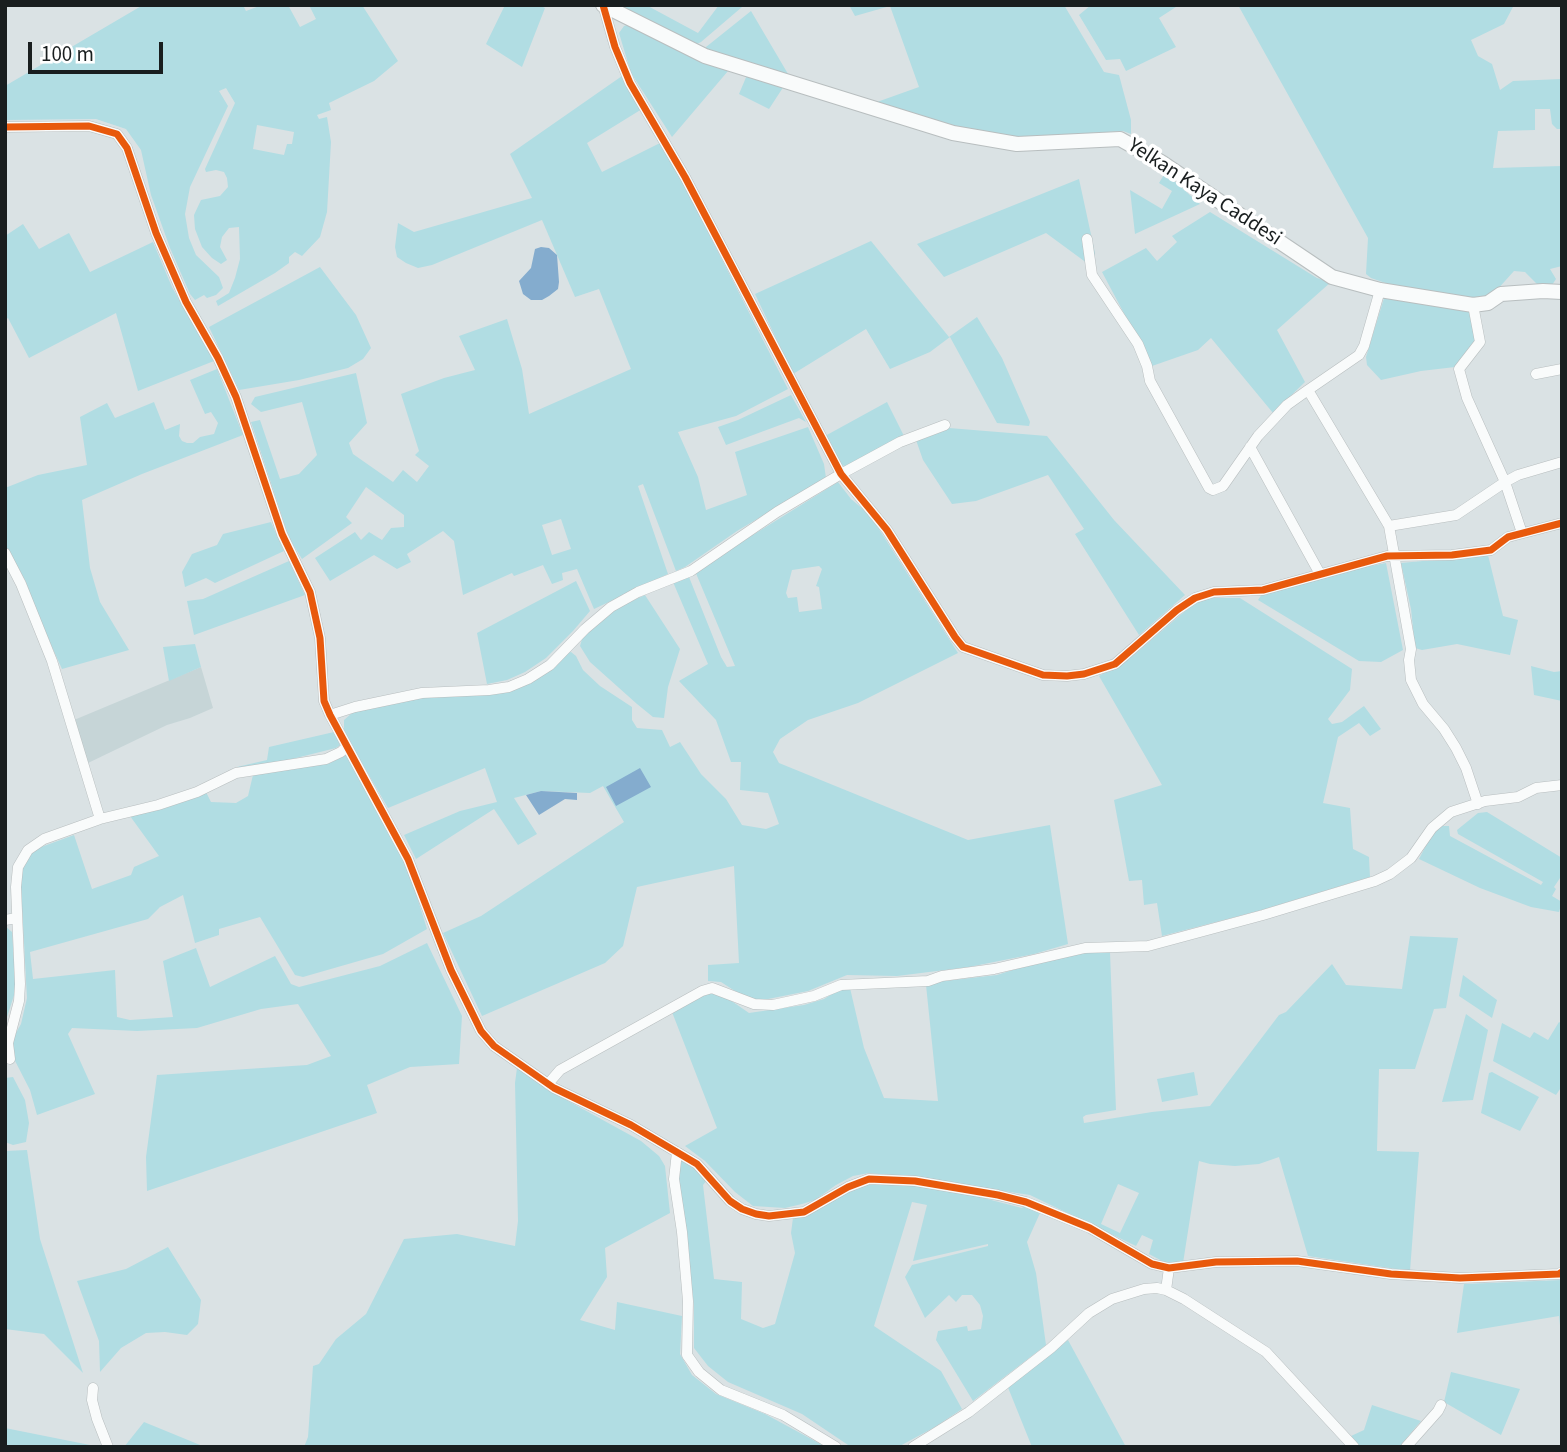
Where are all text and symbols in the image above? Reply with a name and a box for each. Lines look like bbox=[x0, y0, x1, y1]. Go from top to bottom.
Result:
scale bar bbox=[32, 28, 166, 72]
text: 100 m bbox=[41, 39, 94, 69]
street label: Yelkan Kaya Caddesi bbox=[1122, 134, 1286, 252]

